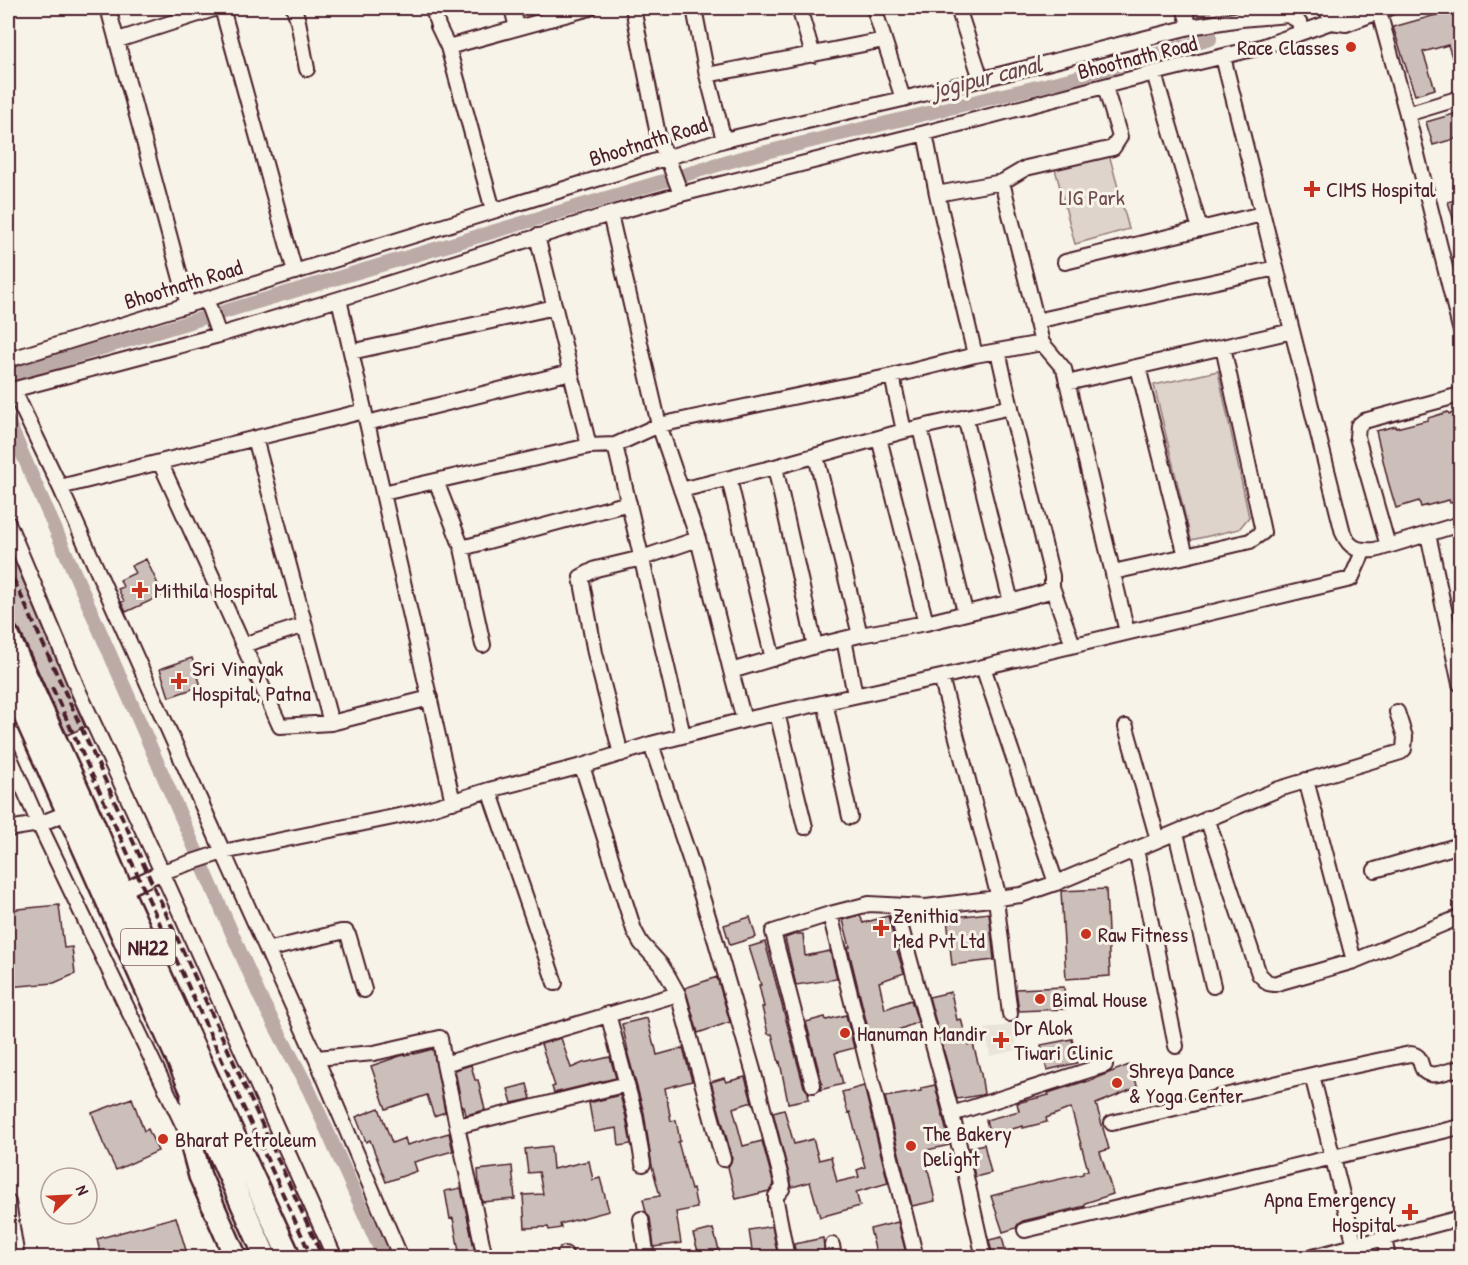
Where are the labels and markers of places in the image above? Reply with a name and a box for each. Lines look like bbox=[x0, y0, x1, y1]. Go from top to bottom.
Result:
place label: Race Classes bbox=[1237, 32, 1339, 62]
marker: Race Classes bbox=[1344, 40, 1358, 54]
place label: CIMS Hospital bbox=[1326, 174, 1436, 204]
marker: CIMS Hospital bbox=[1303, 180, 1321, 198]
place label: Mithila Hospital bbox=[154, 575, 277, 605]
marker: Mithila Hospital bbox=[131, 581, 149, 599]
place label: Sri Vinayak Hospital, Patna bbox=[192, 653, 311, 708]
marker: Sri Vinayak Hospital, Patna bbox=[170, 672, 188, 690]
place label: Zenithia Med Pvt Ltd bbox=[893, 900, 985, 955]
place label: Raw Fitness bbox=[1098, 919, 1188, 949]
marker: Zenithia Med Pvt Ltd bbox=[874, 921, 888, 935]
marker: Raw Fitness bbox=[1079, 927, 1093, 941]
place label: Bimal House bbox=[1052, 984, 1148, 1014]
marker: Bimal House bbox=[1033, 992, 1047, 1006]
place label: Dr Alok Tiwari Clinic bbox=[1014, 1012, 1113, 1067]
place label: Hanuman Mandir bbox=[857, 1018, 987, 1048]
marker: Hanuman Mandir bbox=[838, 1026, 852, 1040]
marker: Dr Alok Tiwari Clinic bbox=[992, 1031, 1010, 1049]
place label: Shreya Dance & Yoga Center bbox=[1129, 1055, 1244, 1110]
marker: Shreya Dance & Yoga Center bbox=[1110, 1076, 1124, 1090]
place label: The Bakery Delight bbox=[923, 1118, 1012, 1173]
place label: Bharat Petroleum bbox=[175, 1124, 316, 1154]
marker: Bharat Petroleum bbox=[156, 1132, 170, 1146]
marker: The Bakery Delight bbox=[904, 1139, 918, 1153]
place label: Apna Emergency Hospital bbox=[1264, 1184, 1396, 1239]
marker: Apna Emergency Hospital bbox=[1401, 1203, 1419, 1221]

